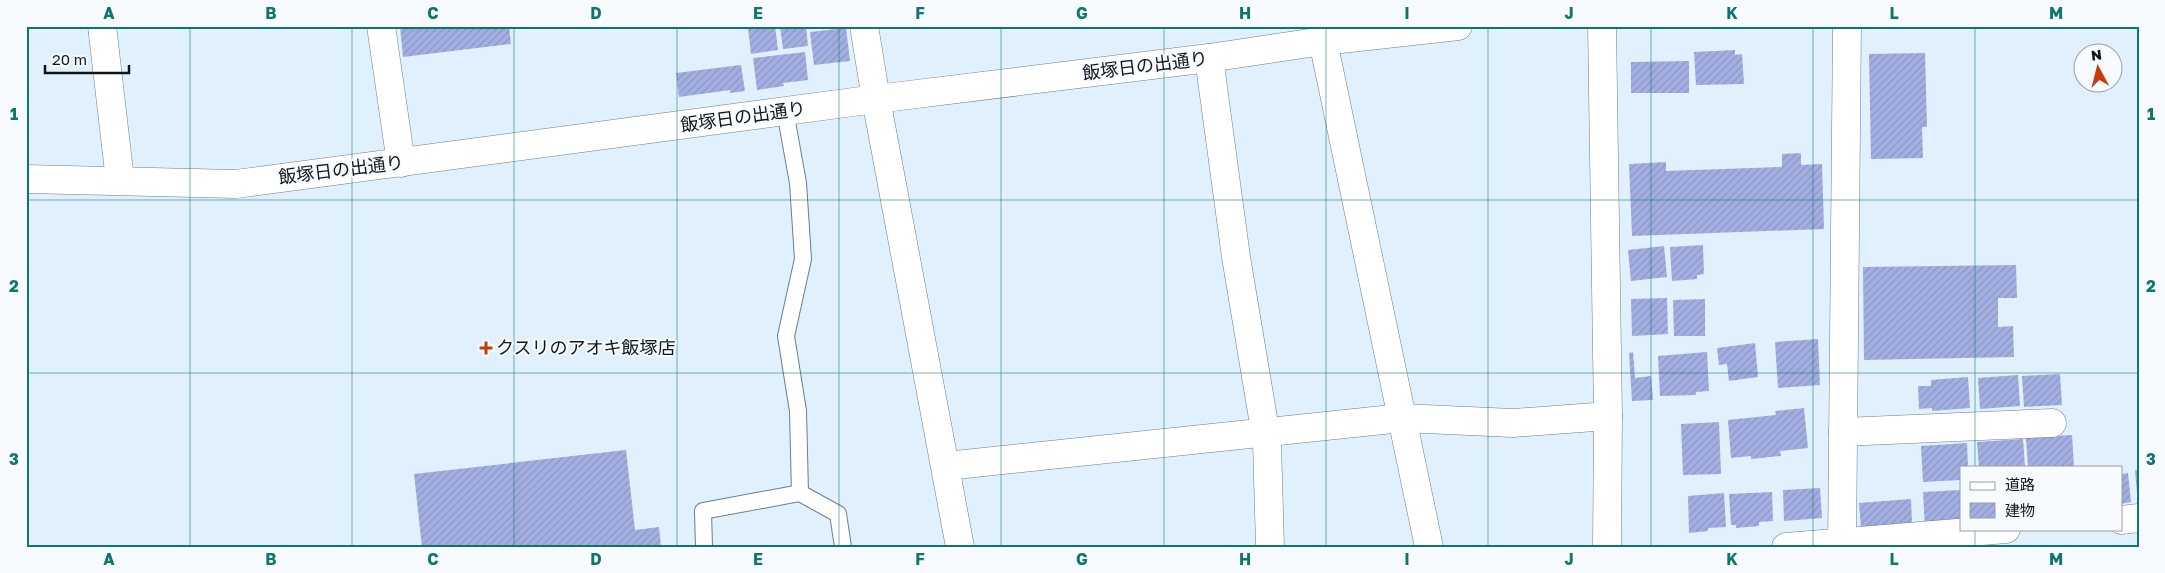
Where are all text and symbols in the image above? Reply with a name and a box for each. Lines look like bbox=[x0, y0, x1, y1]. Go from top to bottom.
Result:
text: A bbox=[103, 3, 115, 23]
text: B bbox=[265, 3, 277, 23]
text: C bbox=[427, 3, 439, 23]
text: D bbox=[590, 3, 602, 23]
text: E bbox=[753, 3, 763, 23]
text: F bbox=[915, 3, 925, 23]
text: G bbox=[1076, 3, 1088, 23]
text: H bbox=[1239, 3, 1251, 23]
text: I bbox=[1404, 3, 1410, 23]
text: J bbox=[1564, 3, 1574, 23]
text: K bbox=[1726, 3, 1738, 23]
text: L bbox=[1889, 3, 1899, 23]
text: M bbox=[2049, 3, 2063, 23]
scale bar bbox=[45, 42, 129, 74]
north arrow bbox=[2072, 42, 2122, 92]
street label: 飯塚日の出通り bbox=[1081, 46, 1209, 84]
text: N bbox=[2090, 46, 2103, 64]
text: 20 m bbox=[52, 50, 87, 68]
street label: 飯塚日の出通り bbox=[679, 96, 807, 136]
text: 1 bbox=[10, 104, 18, 124]
text: 1 bbox=[2147, 104, 2155, 124]
street label: 飯塚日の出通り bbox=[277, 150, 405, 188]
text: 2 bbox=[9, 276, 19, 296]
text: 2 bbox=[2146, 276, 2156, 296]
place label: クスリのアオキ飯塚店 bbox=[496, 336, 675, 358]
marker: クスリのアオキ飯塚店 bbox=[480, 342, 492, 354]
text: 3 bbox=[9, 449, 19, 469]
text: 3 bbox=[2146, 449, 2156, 469]
legend bbox=[1960, 466, 2122, 530]
text: 道路 bbox=[2005, 475, 2035, 493]
text: 建物 bbox=[2005, 501, 2035, 519]
text: A bbox=[103, 549, 115, 569]
text: B bbox=[265, 549, 277, 569]
text: C bbox=[427, 549, 439, 569]
text: D bbox=[590, 549, 602, 569]
text: E bbox=[753, 549, 763, 569]
text: F bbox=[915, 549, 925, 569]
text: G bbox=[1076, 549, 1088, 569]
text: H bbox=[1239, 549, 1251, 569]
text: I bbox=[1404, 549, 1410, 569]
text: J bbox=[1564, 549, 1574, 569]
text: K bbox=[1726, 549, 1738, 569]
text: L bbox=[1889, 549, 1899, 569]
text: M bbox=[2049, 549, 2063, 569]

